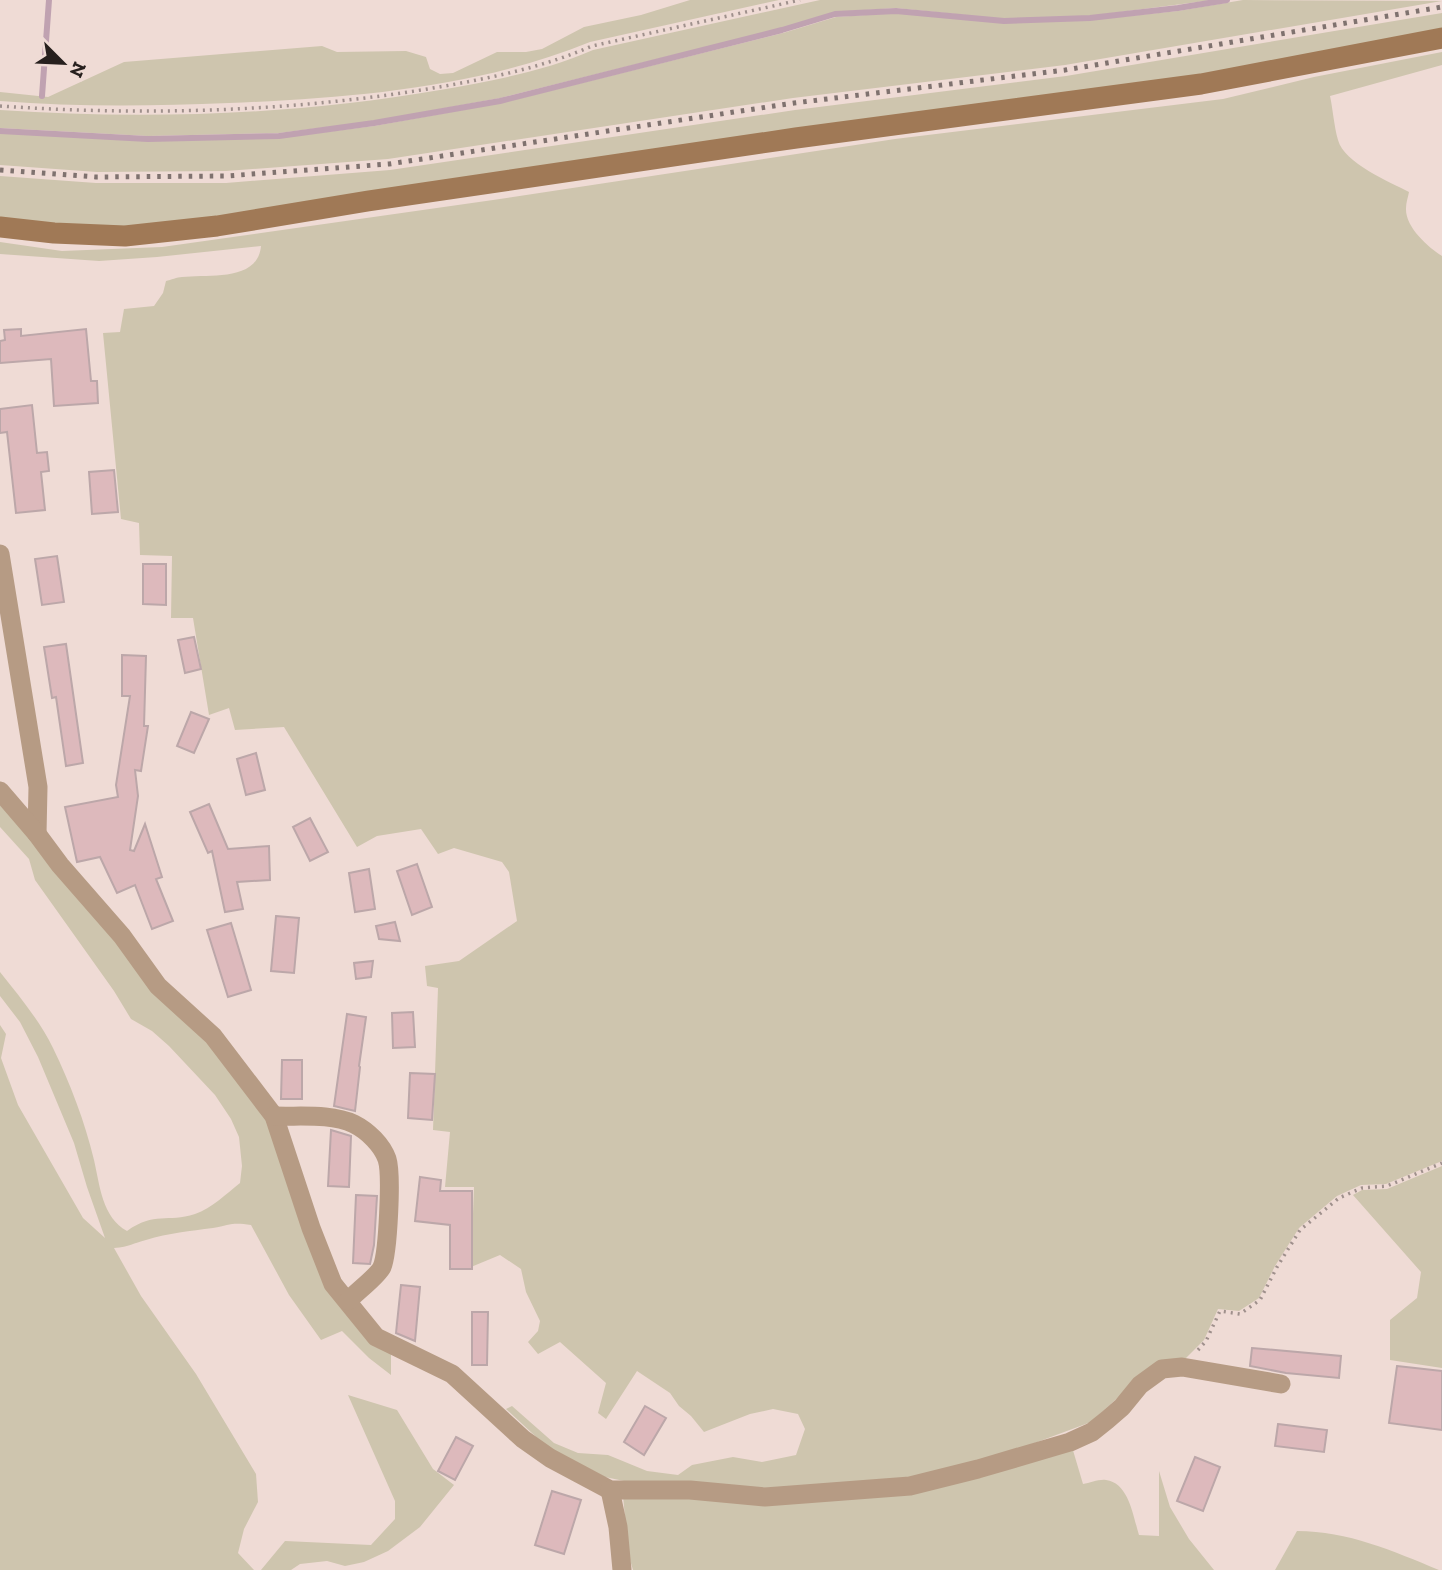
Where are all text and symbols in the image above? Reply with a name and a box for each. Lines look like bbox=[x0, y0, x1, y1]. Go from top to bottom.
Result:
north arrow bbox=[28, 28, 98, 98]
text: N bbox=[65, 58, 92, 81]

